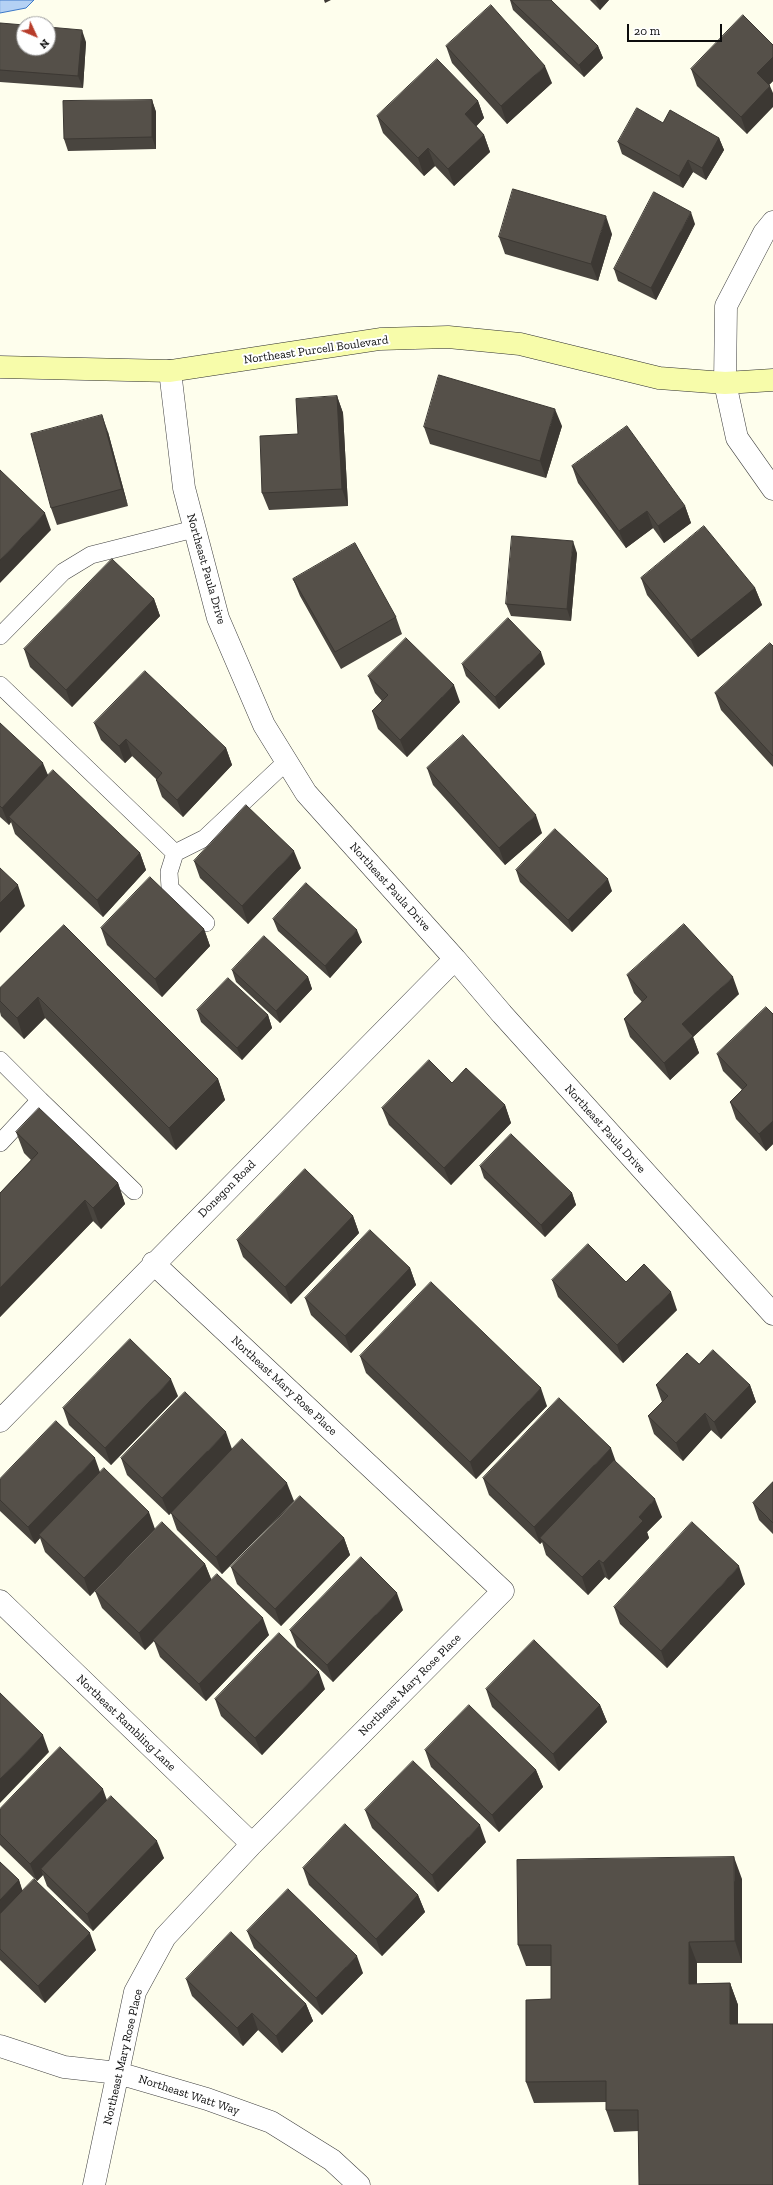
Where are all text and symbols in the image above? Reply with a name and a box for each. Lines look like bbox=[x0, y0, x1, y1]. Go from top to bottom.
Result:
north arrow bbox=[16, 16, 56, 56]
scale bar bbox=[629, 16, 724, 42]
text: 20 m bbox=[634, 24, 660, 38]
text: N bbox=[37, 36, 52, 52]
street label: Northeast Purcell Boulevard bbox=[243, 333, 389, 367]
street label: Northeast Paula Drive bbox=[183, 512, 229, 626]
street label: Northeast Paula Drive bbox=[346, 840, 434, 934]
street label: Northeast Paula Drive bbox=[561, 1082, 649, 1176]
street label: Donegon Road bbox=[195, 1157, 259, 1221]
street label: Northeast Mary Rose Place bbox=[228, 1333, 340, 1439]
street label: Northeast Mary Rose Place bbox=[356, 1631, 464, 1739]
street label: Northeast Rambling Lane bbox=[73, 1672, 179, 1774]
street label: Northeast Mary Rose Place bbox=[100, 1988, 146, 2126]
street label: Northeast Watt Way bbox=[137, 2072, 241, 2118]

